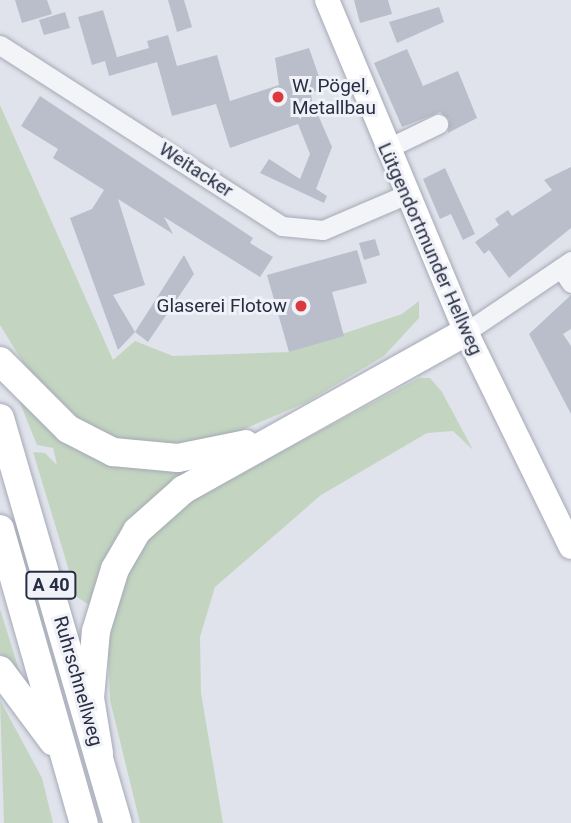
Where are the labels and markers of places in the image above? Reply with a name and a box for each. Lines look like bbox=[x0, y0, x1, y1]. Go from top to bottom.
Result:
place label: W. Pögel, Metallbau bbox=[292, 75, 376, 119]
marker: W. Pögel, Metallbau bbox=[270, 89, 286, 105]
place label: Glaserei Flotow bbox=[156, 295, 287, 317]
marker: Glaserei Flotow bbox=[293, 298, 309, 314]

